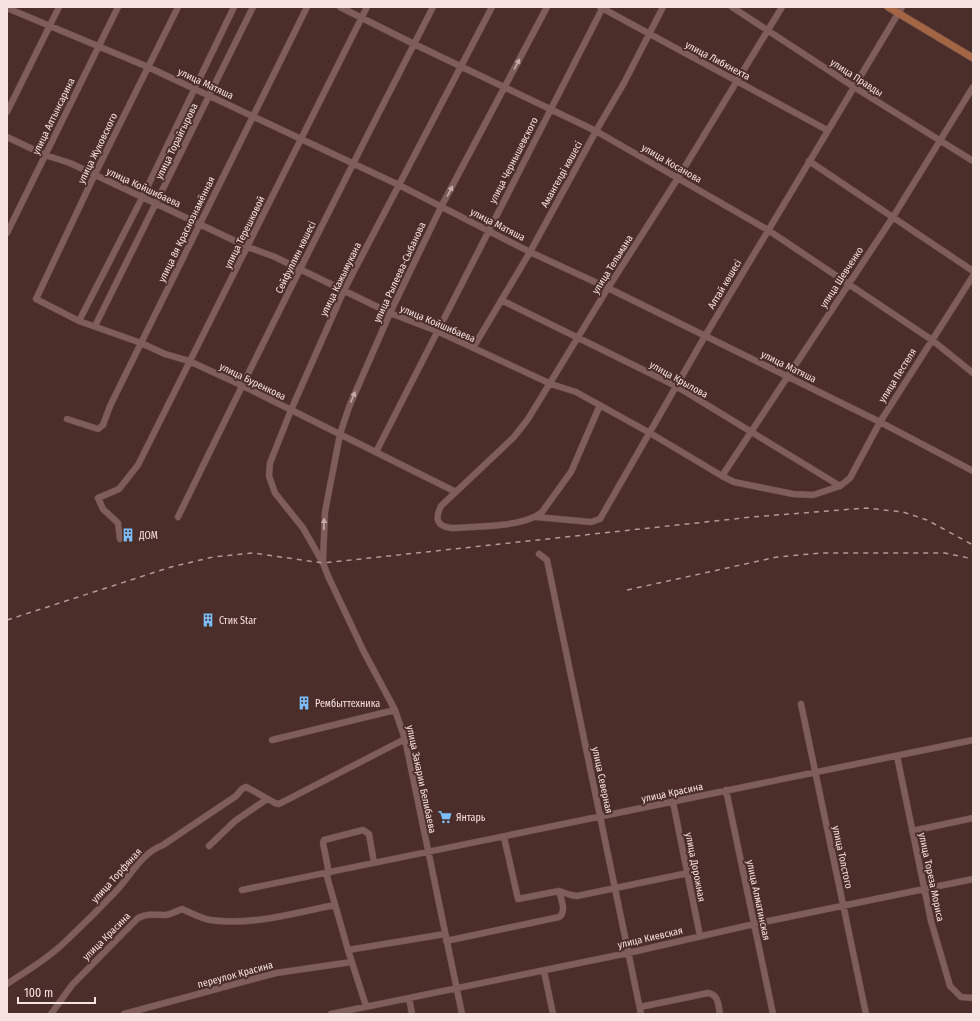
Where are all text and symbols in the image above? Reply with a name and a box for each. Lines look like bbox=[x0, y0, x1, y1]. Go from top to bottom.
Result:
street label: улица Либкнехта bbox=[683, 39, 752, 83]
street label: улица Правды bbox=[828, 56, 885, 99]
one-way arrow bbox=[514, 58, 520, 69]
street label: улица Матяша bbox=[176, 66, 235, 102]
street label: улица Алтынсарина bbox=[30, 76, 78, 157]
street label: улица Торайгырова bbox=[153, 101, 201, 181]
street label: улица Жуковского bbox=[76, 111, 120, 186]
street label: улица Чернышевского bbox=[487, 115, 541, 206]
street label: Амангелді көшесі bbox=[538, 139, 585, 210]
street label: улица Косанова bbox=[639, 142, 704, 186]
street label: улица Койшибаева bbox=[105, 165, 183, 210]
street label: улица 8я Краснознамённая bbox=[156, 175, 218, 284]
one-way arrow bbox=[446, 185, 453, 197]
street label: улица Терешковой bbox=[222, 194, 268, 271]
street label: улица Матяша bbox=[468, 206, 527, 244]
street label: Сейфуллин көшесі bbox=[272, 219, 319, 296]
street label: улица Рылеева-Сыбанова bbox=[371, 220, 429, 325]
street label: улица Тельмана bbox=[590, 233, 636, 296]
street label: улица Кажымукана bbox=[318, 240, 364, 318]
street label: улица Шевченко bbox=[818, 245, 866, 310]
street label: Алтай көшесі bbox=[705, 257, 744, 311]
street label: улица Койшибаева bbox=[398, 303, 477, 345]
street label: улица Пестеля bbox=[876, 346, 919, 405]
street label: улица Матяша bbox=[759, 348, 818, 386]
street label: улица Крылова bbox=[647, 359, 710, 401]
street label: улица Буренкова bbox=[217, 361, 288, 403]
one-way arrow bbox=[351, 391, 357, 403]
one-way arrow bbox=[321, 517, 327, 530]
building icon: ДОМ bbox=[120, 527, 136, 543]
place label: ДОМ bbox=[138, 530, 158, 542]
building icon: Стик Star bbox=[200, 612, 216, 628]
place label: Стик Star bbox=[219, 615, 257, 627]
building icon: Рембыттехника bbox=[296, 695, 312, 711]
place label: Рембыттехника bbox=[315, 698, 380, 710]
street label: улица Закарии Белибаева bbox=[404, 724, 438, 834]
street label: улица Северная bbox=[589, 746, 615, 815]
street label: улица Красина bbox=[640, 781, 704, 805]
supermarket icon: Янтарь bbox=[437, 809, 453, 825]
place label: Янтарь bbox=[456, 812, 486, 824]
street label: улица Толстого bbox=[829, 825, 855, 890]
street label: улица Дорожная bbox=[682, 832, 708, 903]
street label: улица Тореза Мориса bbox=[916, 832, 946, 923]
street label: улица Торфяная bbox=[89, 846, 144, 905]
street label: улица Алматинская bbox=[744, 859, 772, 942]
street label: улица Красина bbox=[80, 910, 133, 963]
street label: улица Киевская bbox=[616, 925, 684, 951]
street label: переулок Красина bbox=[196, 959, 274, 991]
scale bar bbox=[18, 979, 95, 1005]
text: 100 m bbox=[24, 986, 53, 1000]

